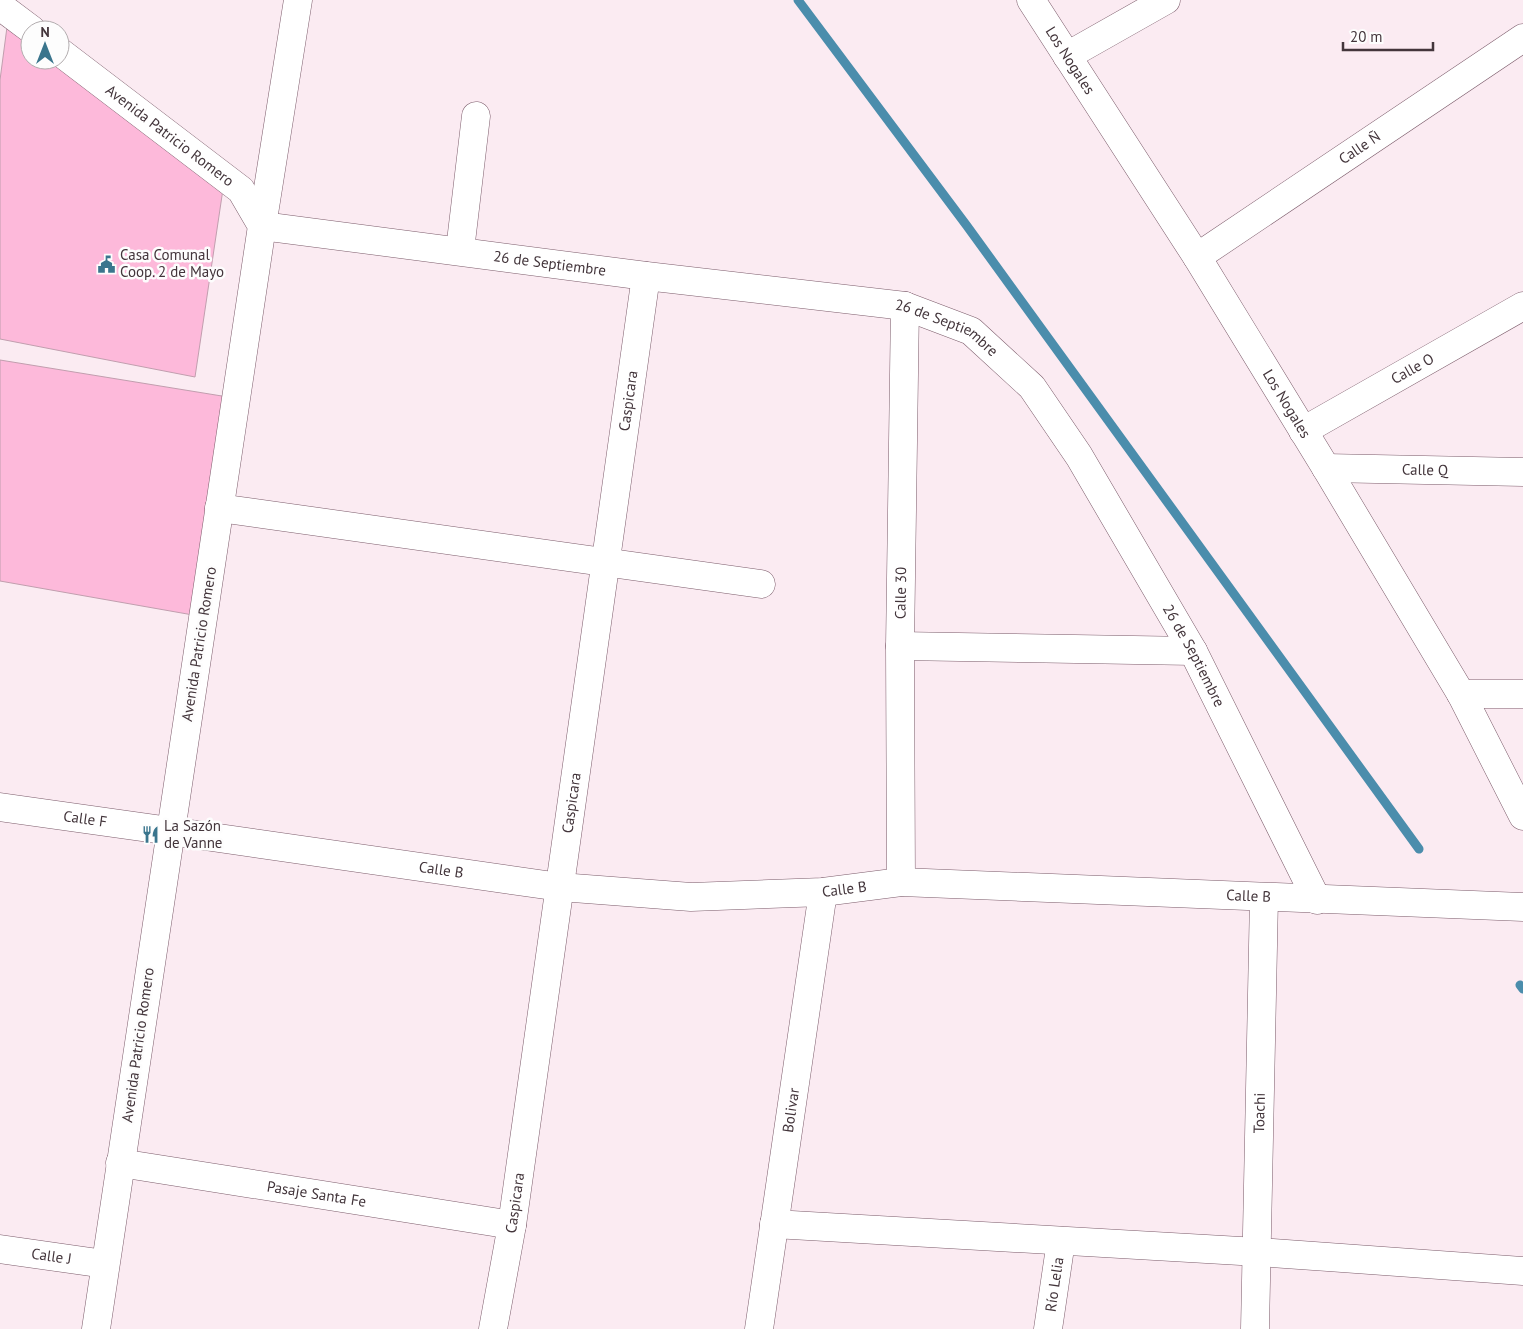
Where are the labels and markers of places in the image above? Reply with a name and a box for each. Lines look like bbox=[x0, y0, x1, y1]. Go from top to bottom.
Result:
place label: Casa Comunal Coop. 2 de Mayo bbox=[120, 245, 224, 281]
public building icon: Casa Comunal Coop. 2 de Mayo bbox=[96, 254, 116, 274]
place label: La Sazón de Vanne bbox=[164, 816, 223, 852]
restaurant icon: La Sazón de Vanne bbox=[140, 825, 160, 845]

